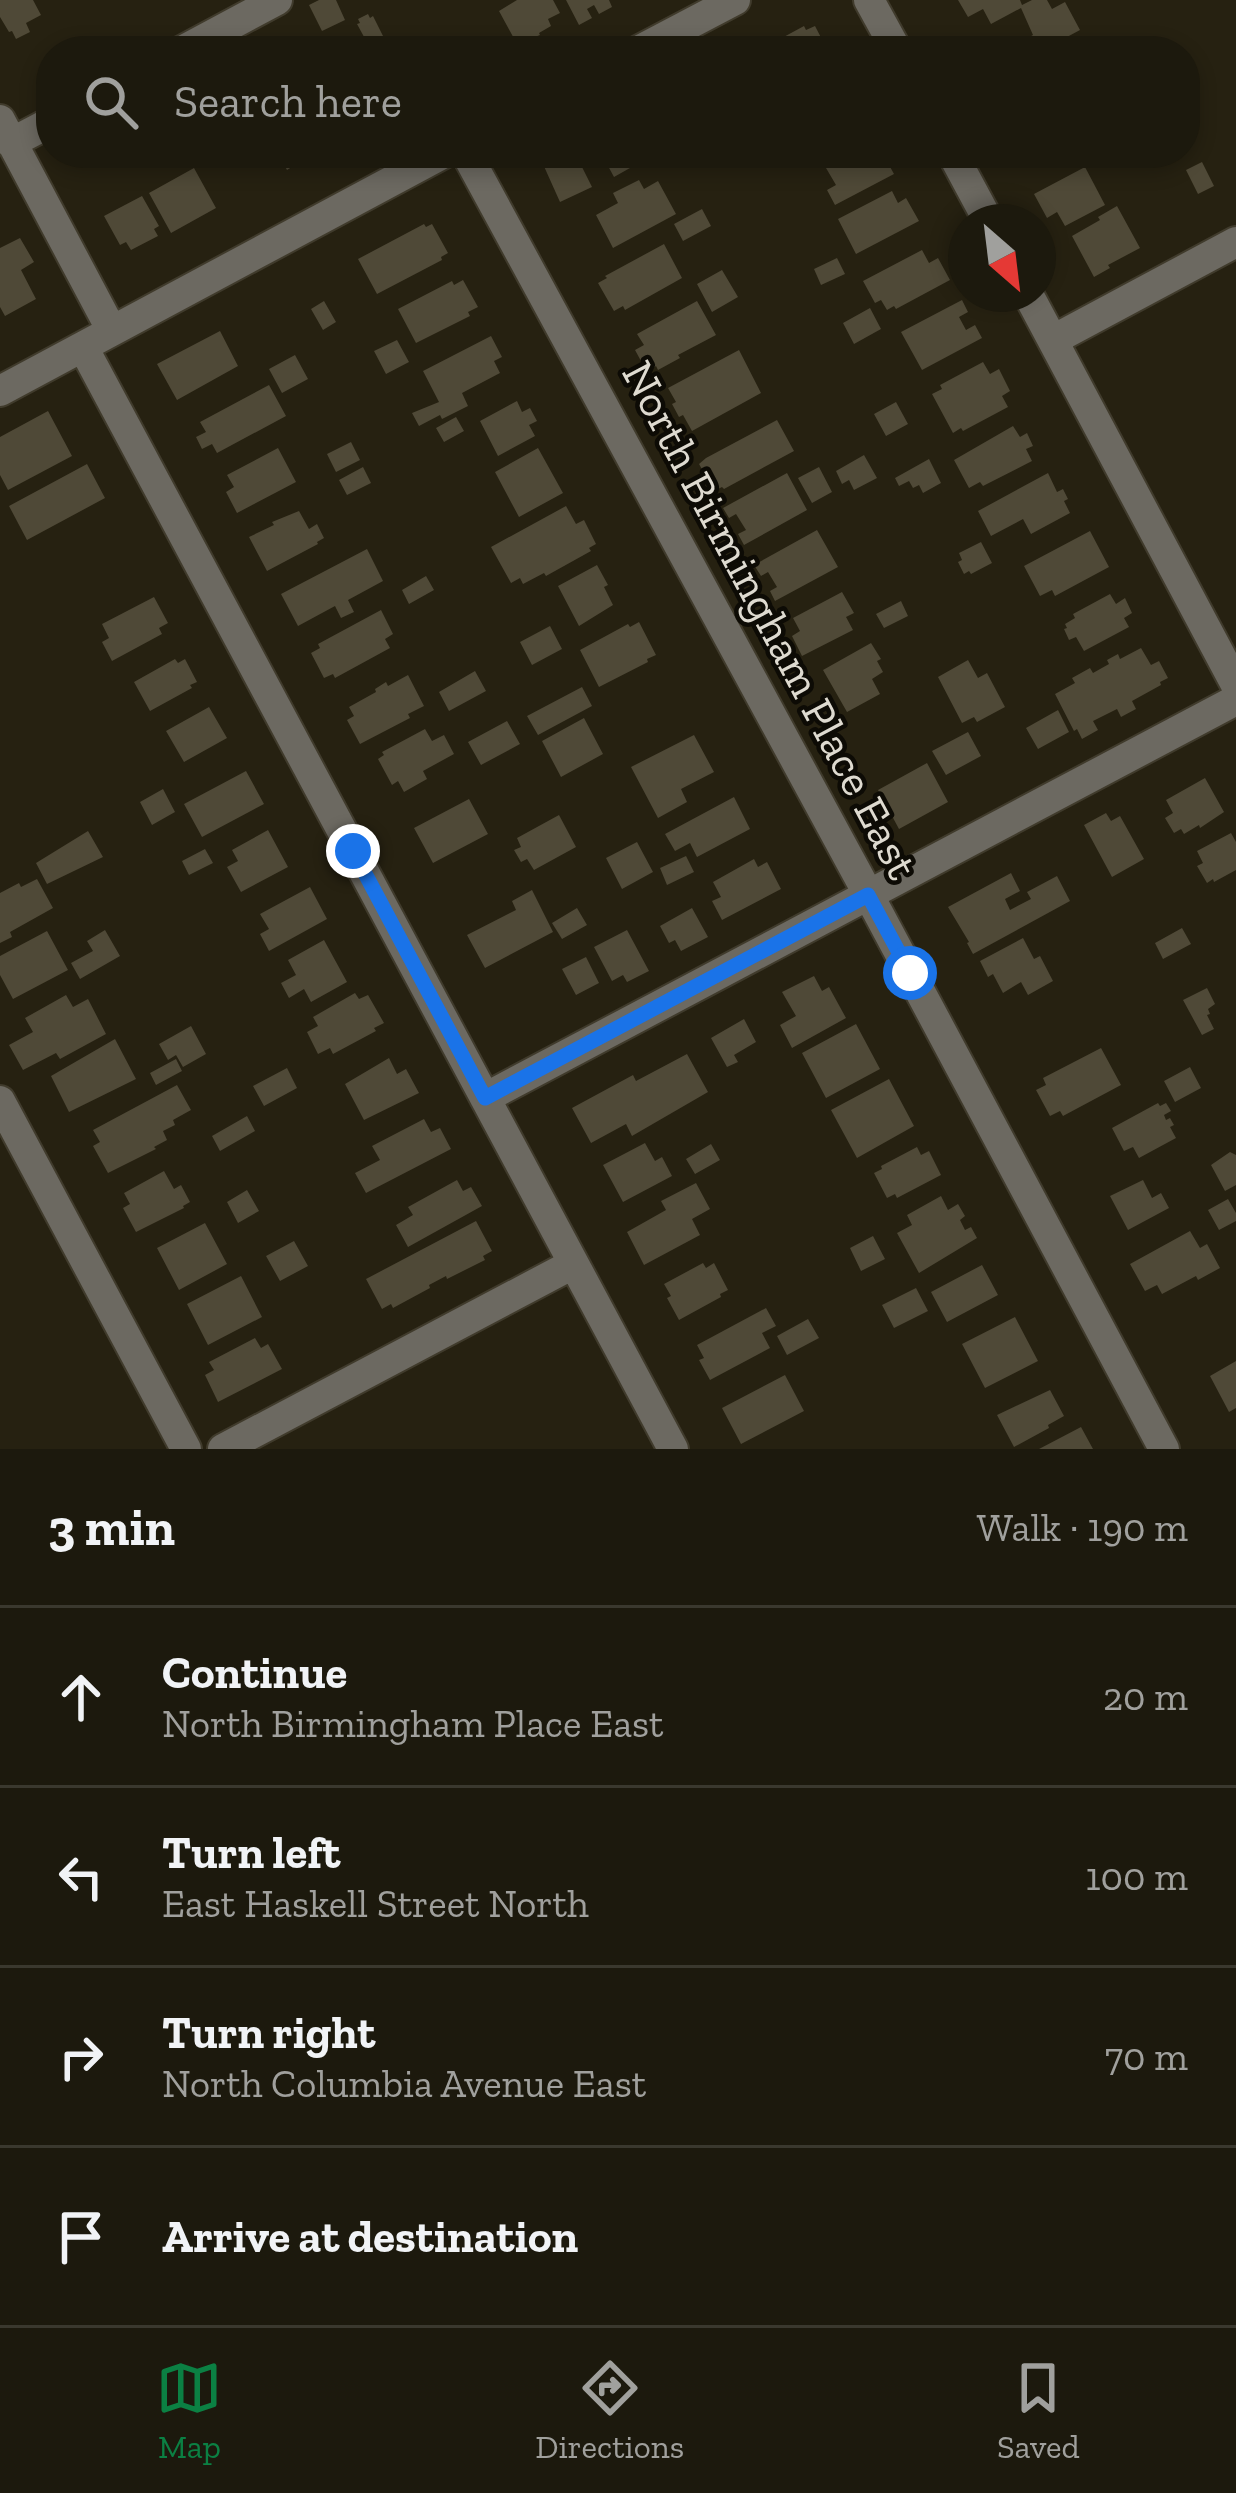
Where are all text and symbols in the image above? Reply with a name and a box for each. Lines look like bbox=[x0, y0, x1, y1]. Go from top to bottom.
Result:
search box bbox=[36, 36, 1200, 168]
icon: search bbox=[78, 69, 144, 135]
text: Search here bbox=[174, 75, 402, 129]
north arrow bbox=[948, 204, 1056, 312]
street label: North Birmingham Place East bbox=[610, 352, 930, 888]
route end bbox=[326, 824, 380, 878]
route start bbox=[883, 946, 937, 1000]
text: 3 min bbox=[48, 1497, 175, 1558]
text: Walk · 190 m bbox=[977, 1504, 1188, 1551]
text: Continue bbox=[162, 1646, 347, 1700]
icon: ahead bbox=[48, 1664, 114, 1730]
text: 20 m bbox=[1103, 1673, 1188, 1720]
text: North Birmingham Place East bbox=[162, 1700, 664, 1747]
text: Turn left bbox=[162, 1826, 340, 1880]
icon: left bbox=[48, 1844, 114, 1910]
text: 100 m bbox=[1086, 1853, 1188, 1900]
text: East Haskell Street North bbox=[162, 1880, 589, 1927]
text: Turn right bbox=[162, 2006, 375, 2060]
icon: right bbox=[48, 2024, 114, 2090]
text: 70 m bbox=[1105, 2033, 1188, 2080]
text: North Columbia Avenue East bbox=[162, 2060, 646, 2107]
icon: arrive bbox=[48, 2204, 114, 2270]
text: Arrive at destination bbox=[162, 2210, 578, 2264]
tab: Map bbox=[156, 2355, 222, 2466]
tab: Directions bbox=[535, 2355, 684, 2466]
tab: Saved bbox=[997, 2355, 1080, 2466]

